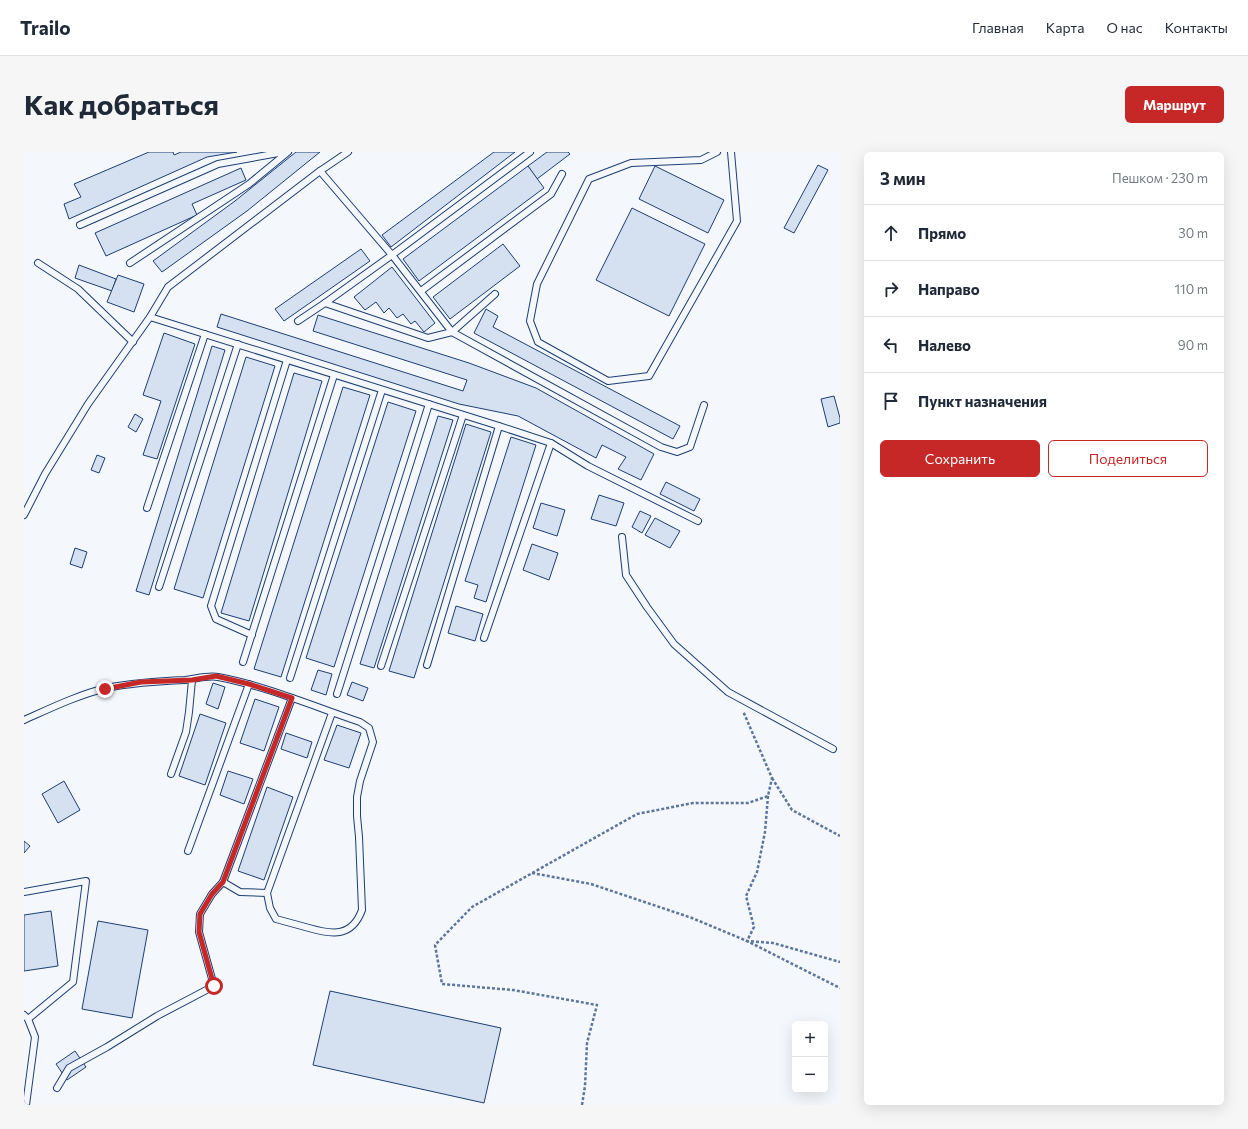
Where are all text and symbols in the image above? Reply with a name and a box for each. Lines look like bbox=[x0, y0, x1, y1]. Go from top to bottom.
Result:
text: Trailo bbox=[20, 16, 71, 39]
text: Главная bbox=[972, 19, 1024, 36]
text: Карта bbox=[1046, 19, 1084, 36]
text: О нас bbox=[1106, 19, 1143, 36]
text: Контакты bbox=[1165, 19, 1228, 36]
button: Маршрут bbox=[1125, 86, 1224, 123]
text: Как добраться bbox=[24, 87, 219, 121]
text: 3 мин bbox=[880, 168, 926, 189]
text: Пешком · 230 m bbox=[1112, 170, 1208, 186]
icon: ahead bbox=[880, 222, 902, 244]
text: Прямо bbox=[918, 224, 966, 242]
text: 30 m bbox=[1178, 225, 1208, 241]
icon: right bbox=[880, 278, 902, 300]
text: Направо bbox=[918, 280, 980, 298]
text: 110 m bbox=[1175, 281, 1208, 297]
icon: left bbox=[880, 334, 902, 356]
text: Налево bbox=[918, 336, 971, 354]
text: 90 m bbox=[1178, 337, 1208, 353]
icon: arrive bbox=[880, 390, 902, 412]
text: Пункт назначения bbox=[918, 392, 1047, 410]
button: Сохранить bbox=[880, 440, 1040, 477]
button: Поделиться bbox=[1048, 440, 1208, 477]
route end bbox=[96, 680, 114, 698]
route start bbox=[205, 977, 223, 995]
map controls bbox=[792, 1021, 828, 1093]
button: + bbox=[792, 1021, 828, 1057]
button: − bbox=[792, 1057, 828, 1093]

